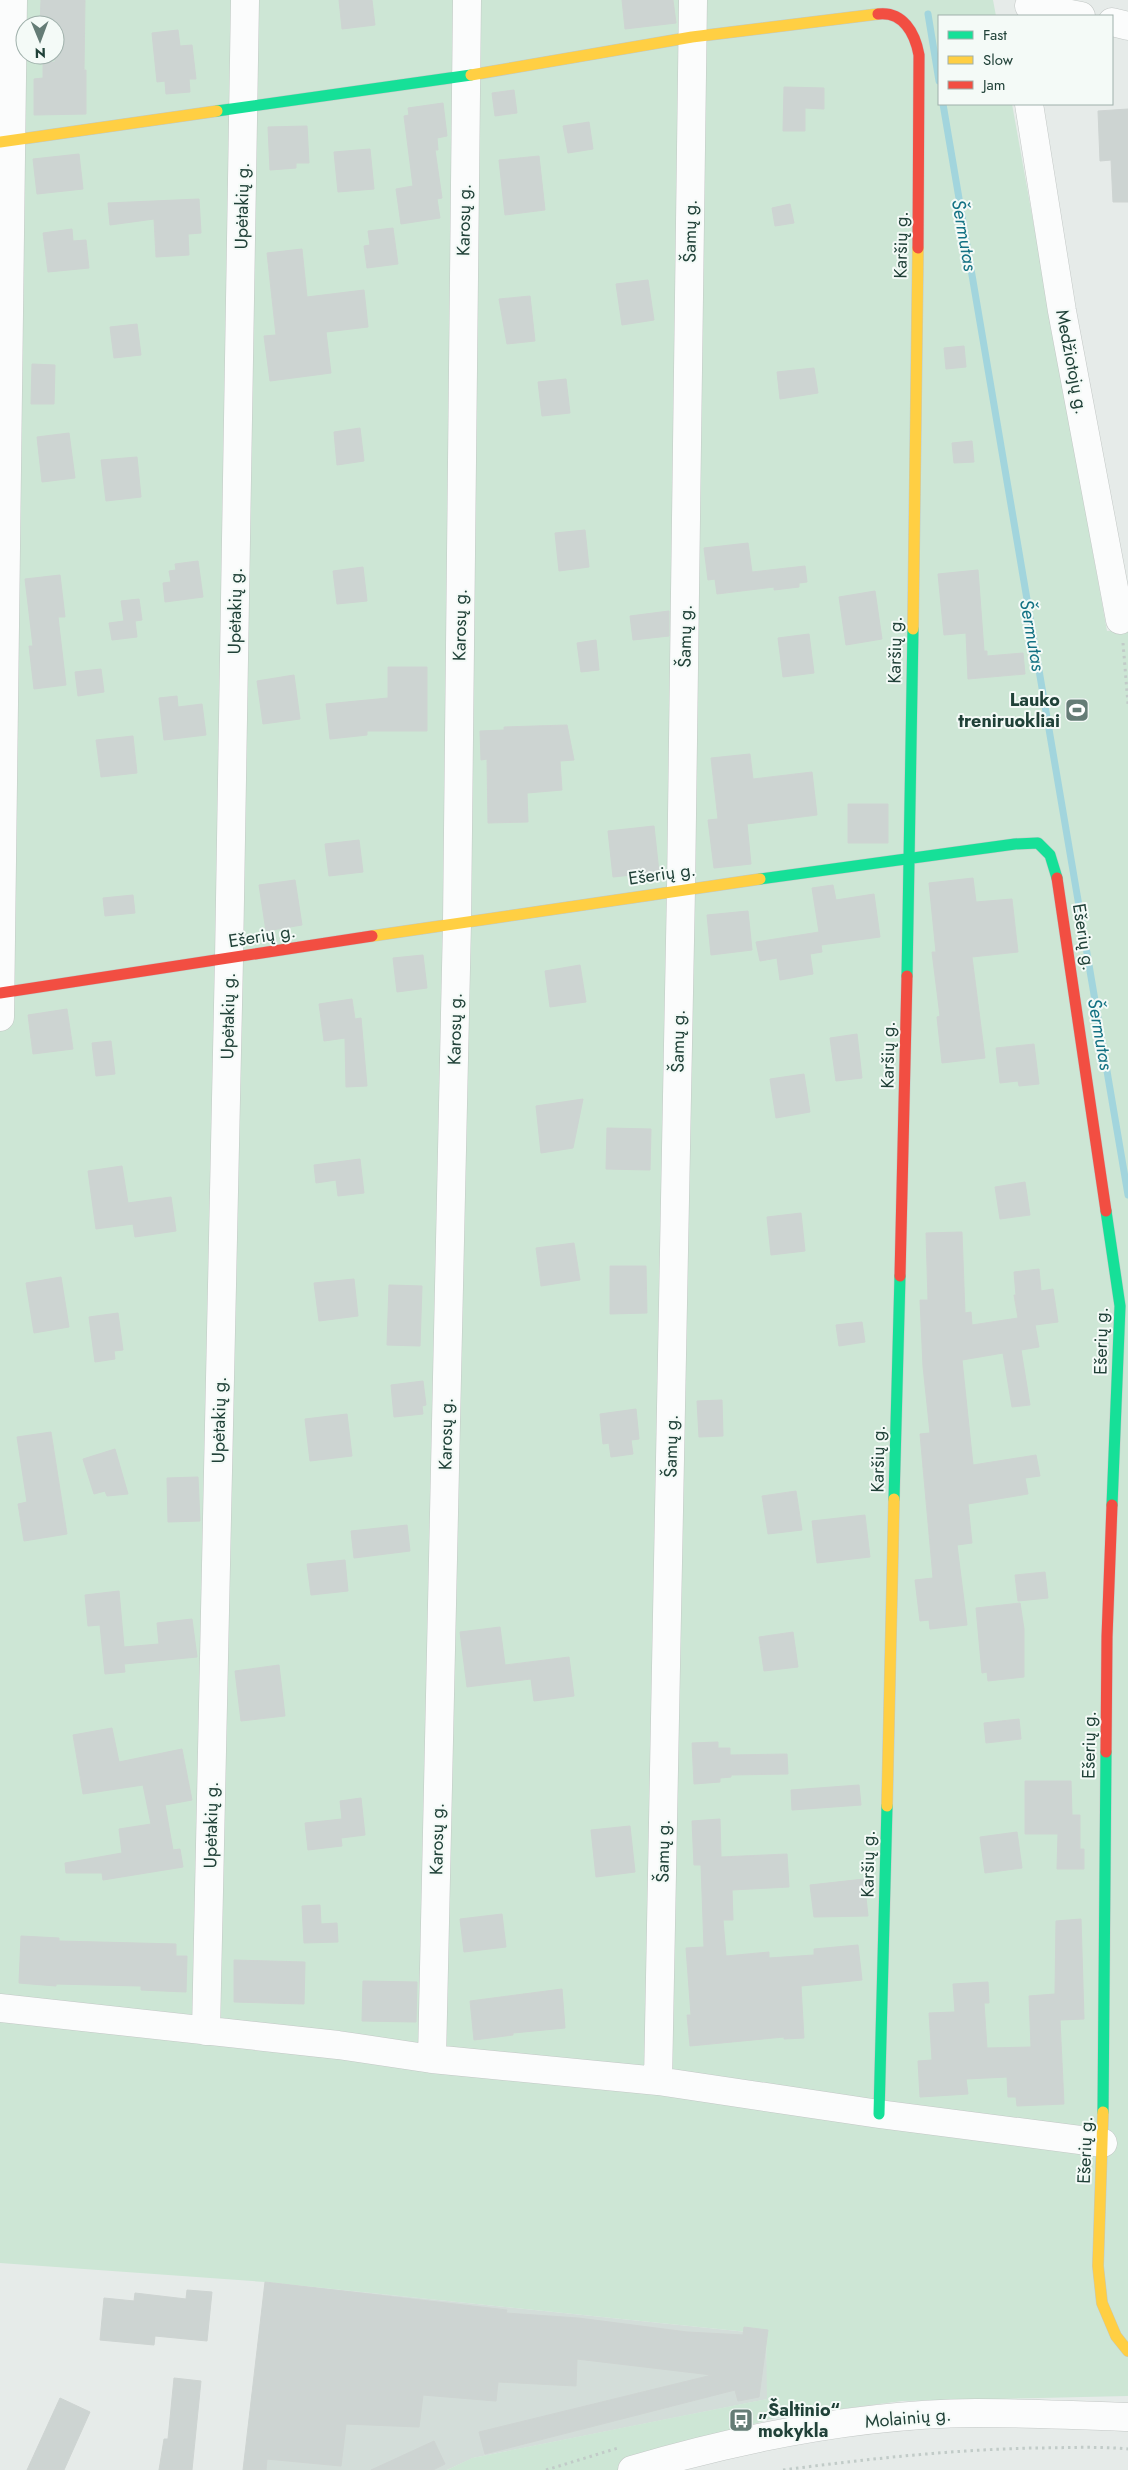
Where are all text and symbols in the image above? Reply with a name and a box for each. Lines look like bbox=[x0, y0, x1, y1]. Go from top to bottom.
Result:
north arrow bbox=[15, 15, 65, 65]
legend bbox=[938, 15, 1113, 105]
text: Fast bbox=[983, 24, 1007, 46]
text: N bbox=[34, 43, 46, 63]
text: Slow bbox=[983, 49, 1014, 71]
text: Jam bbox=[981, 74, 1006, 96]
street label: Upėtakių g. bbox=[228, 162, 256, 250]
street label: Karosų g. bbox=[450, 184, 478, 256]
water label: Šermutas bbox=[945, 197, 984, 274]
street label: Šamų g. bbox=[676, 199, 704, 263]
street label: Karšių g. bbox=[887, 211, 915, 279]
street label: Medžiotojų g. bbox=[1049, 307, 1095, 417]
street label: Upėtakių g. bbox=[221, 567, 249, 655]
street label: Karosų g. bbox=[446, 589, 474, 661]
water label: Šermutas bbox=[1013, 597, 1052, 674]
street label: Šamų g. bbox=[671, 604, 699, 668]
street label: Karšių g. bbox=[881, 616, 909, 684]
place label: Lauko treniruokliai bbox=[958, 687, 1060, 734]
sports icon: Lauko treniruokliai bbox=[1064, 697, 1090, 723]
street label: Ešerių g. bbox=[627, 856, 697, 892]
street label: Ešerių g. bbox=[1066, 901, 1102, 973]
street label: Ešerių g. bbox=[226, 918, 298, 954]
street label: Upėtakių g. bbox=[214, 972, 242, 1060]
street label: Karosų g. bbox=[441, 993, 469, 1065]
water label: Šermutas bbox=[1081, 996, 1120, 1073]
street label: Šamų g. bbox=[664, 1009, 692, 1073]
street label: Karšių g. bbox=[874, 1021, 902, 1089]
street label: Ešerių g. bbox=[1087, 1307, 1115, 1375]
street label: Upėtakių g. bbox=[205, 1376, 233, 1464]
street label: Karosų g. bbox=[432, 1398, 460, 1470]
street label: Šamų g. bbox=[657, 1414, 685, 1478]
street label: Karšių g. bbox=[864, 1425, 892, 1493]
street label: Ešerių g. bbox=[1075, 1711, 1103, 1779]
street label: Upėtakių g. bbox=[197, 1781, 225, 1869]
street label: Karosų g. bbox=[423, 1803, 451, 1875]
street label: Šamų g. bbox=[649, 1819, 677, 1883]
street label: Karšių g. bbox=[854, 1830, 882, 1898]
street label: Ešerių g. bbox=[1071, 2116, 1099, 2184]
place label: „Šaltinio“ mokykla bbox=[758, 2397, 840, 2444]
street label: Molainių g. bbox=[864, 2401, 952, 2435]
bus stop icon: „Šaltinio“ mokykla bbox=[728, 2407, 754, 2433]

